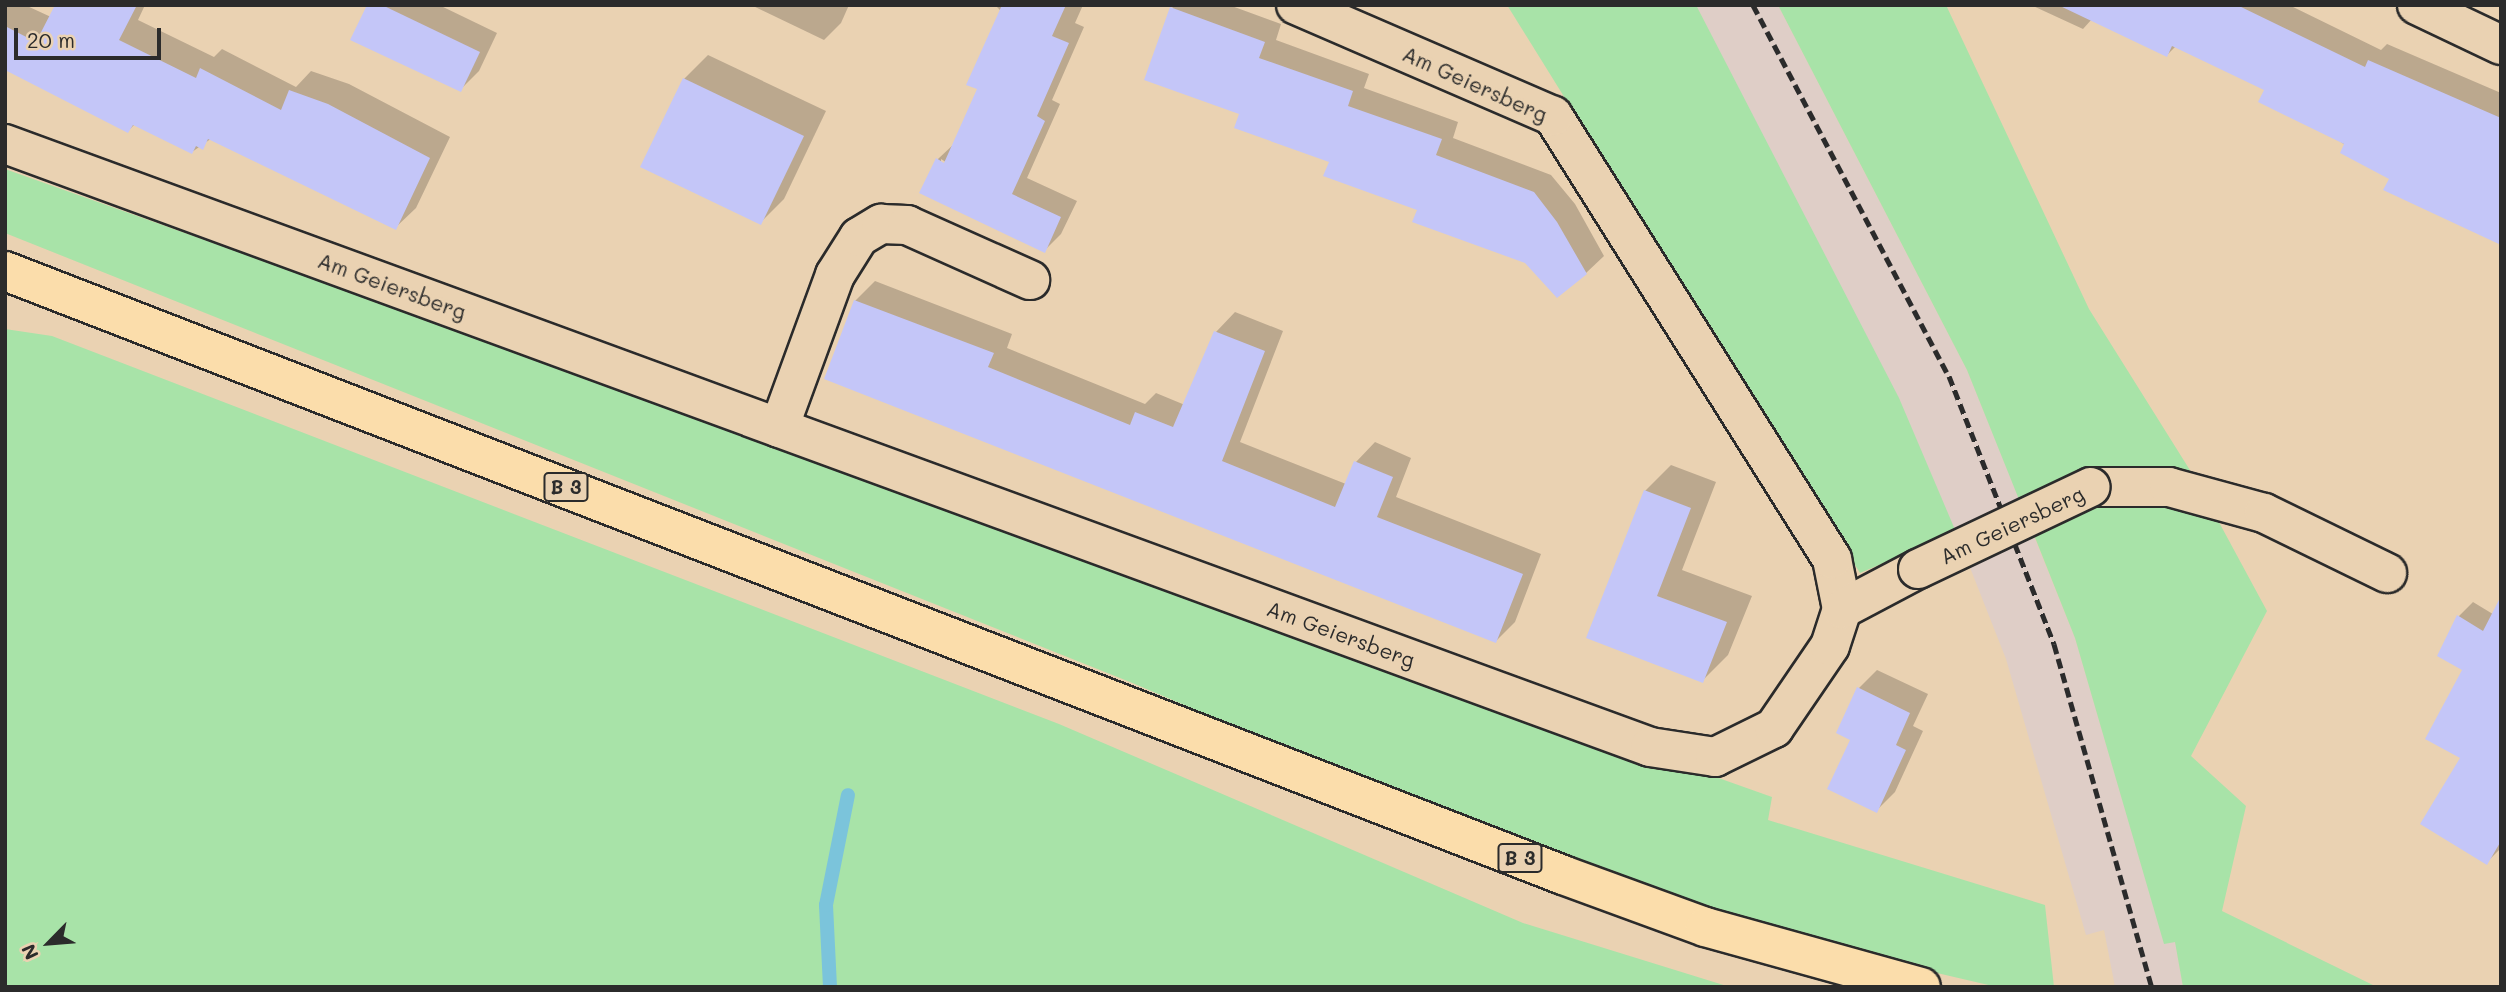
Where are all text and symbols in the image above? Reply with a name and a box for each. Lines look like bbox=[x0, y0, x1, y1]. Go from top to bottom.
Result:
scale bar bbox=[18, 14, 164, 58]
text: 20 m bbox=[27, 26, 75, 53]
street label: Am Geiersberg bbox=[1399, 41, 1551, 127]
street label: Am Geiersberg bbox=[314, 248, 470, 324]
road number: B 3 bbox=[543, 472, 589, 502]
street label: Am Geiersberg bbox=[1936, 481, 2088, 569]
street label: Am Geiersberg bbox=[1263, 596, 1419, 672]
road number: B 3 bbox=[1497, 842, 1543, 874]
north arrow bbox=[14, 908, 84, 978]
text: N bbox=[15, 940, 44, 964]

